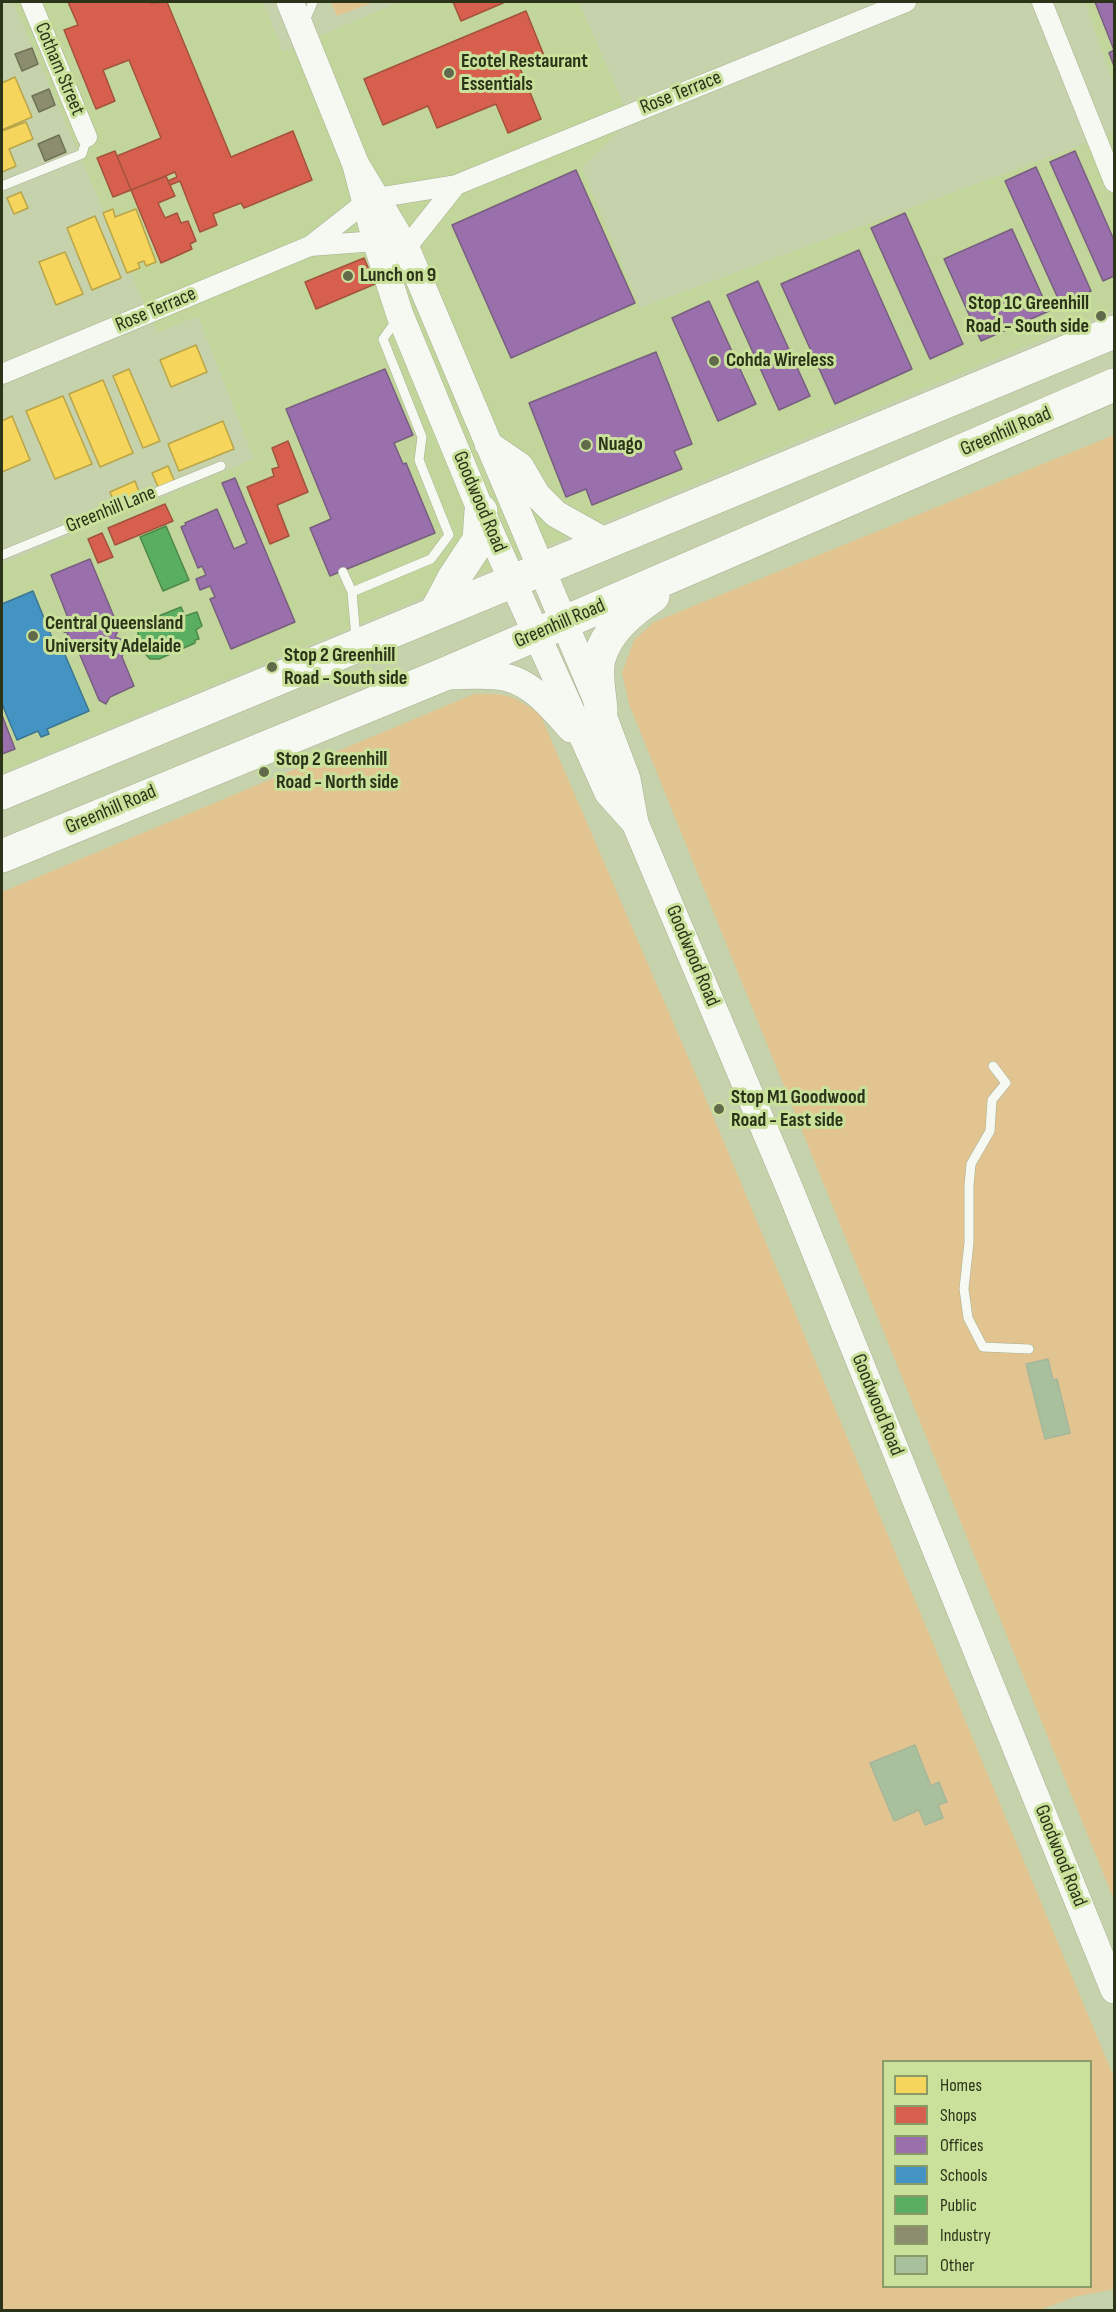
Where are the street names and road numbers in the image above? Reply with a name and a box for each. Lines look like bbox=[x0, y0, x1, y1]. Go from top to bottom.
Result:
street label: Cotham Street bbox=[29, 19, 89, 119]
street label: Rose Terrace bbox=[637, 66, 725, 120]
street label: Rose Terrace bbox=[112, 282, 200, 338]
street label: Greenhill Road bbox=[957, 402, 1055, 462]
street label: Goodwood Road bbox=[447, 448, 511, 556]
street label: Greenhill Lane bbox=[63, 481, 159, 539]
street label: Greenhill Road bbox=[511, 594, 609, 654]
street label: Greenhill Road bbox=[62, 780, 160, 840]
street label: Goodwood Road bbox=[660, 902, 724, 1010]
street label: Goodwood Road bbox=[846, 1351, 908, 1459]
street label: Goodwood Road bbox=[1029, 1802, 1091, 1910]

